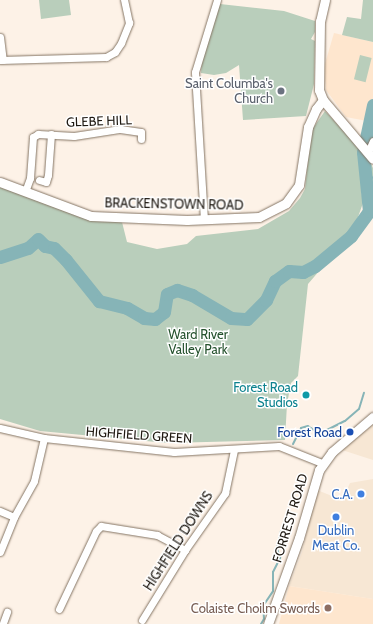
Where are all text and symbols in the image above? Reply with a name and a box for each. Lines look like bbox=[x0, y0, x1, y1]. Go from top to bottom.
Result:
place label: Saint Columba's Church bbox=[185, 76, 273, 107]
marker: Saint Columba's Church bbox=[276, 86, 286, 96]
street label: GLEBE HILL bbox=[66, 112, 132, 130]
street label: BRACKENSTOWN ROAD bbox=[104, 195, 244, 213]
park label: Ward River Valley Park bbox=[168, 327, 228, 358]
place label: Forest Road Studios bbox=[233, 380, 298, 411]
marker: Forest Road Studios bbox=[301, 390, 311, 400]
street label: HIGHFIELD GREEN bbox=[85, 423, 193, 447]
place label: Forest Road bbox=[277, 424, 342, 440]
marker: Forest Road bbox=[345, 427, 355, 437]
street label: FORREST ROAD bbox=[269, 472, 311, 564]
place label: C.A. bbox=[332, 486, 353, 502]
street label: HIGHFIELD DOWNS bbox=[140, 489, 216, 593]
marker: C.A. bbox=[356, 489, 366, 499]
marker: Dublin Meat Co. bbox=[331, 512, 341, 522]
place label: Dublin Meat Co. bbox=[312, 523, 360, 554]
place label: Colaiste Choilm Swords bbox=[191, 600, 320, 616]
marker: Colaiste Choilm Swords bbox=[323, 603, 333, 613]

